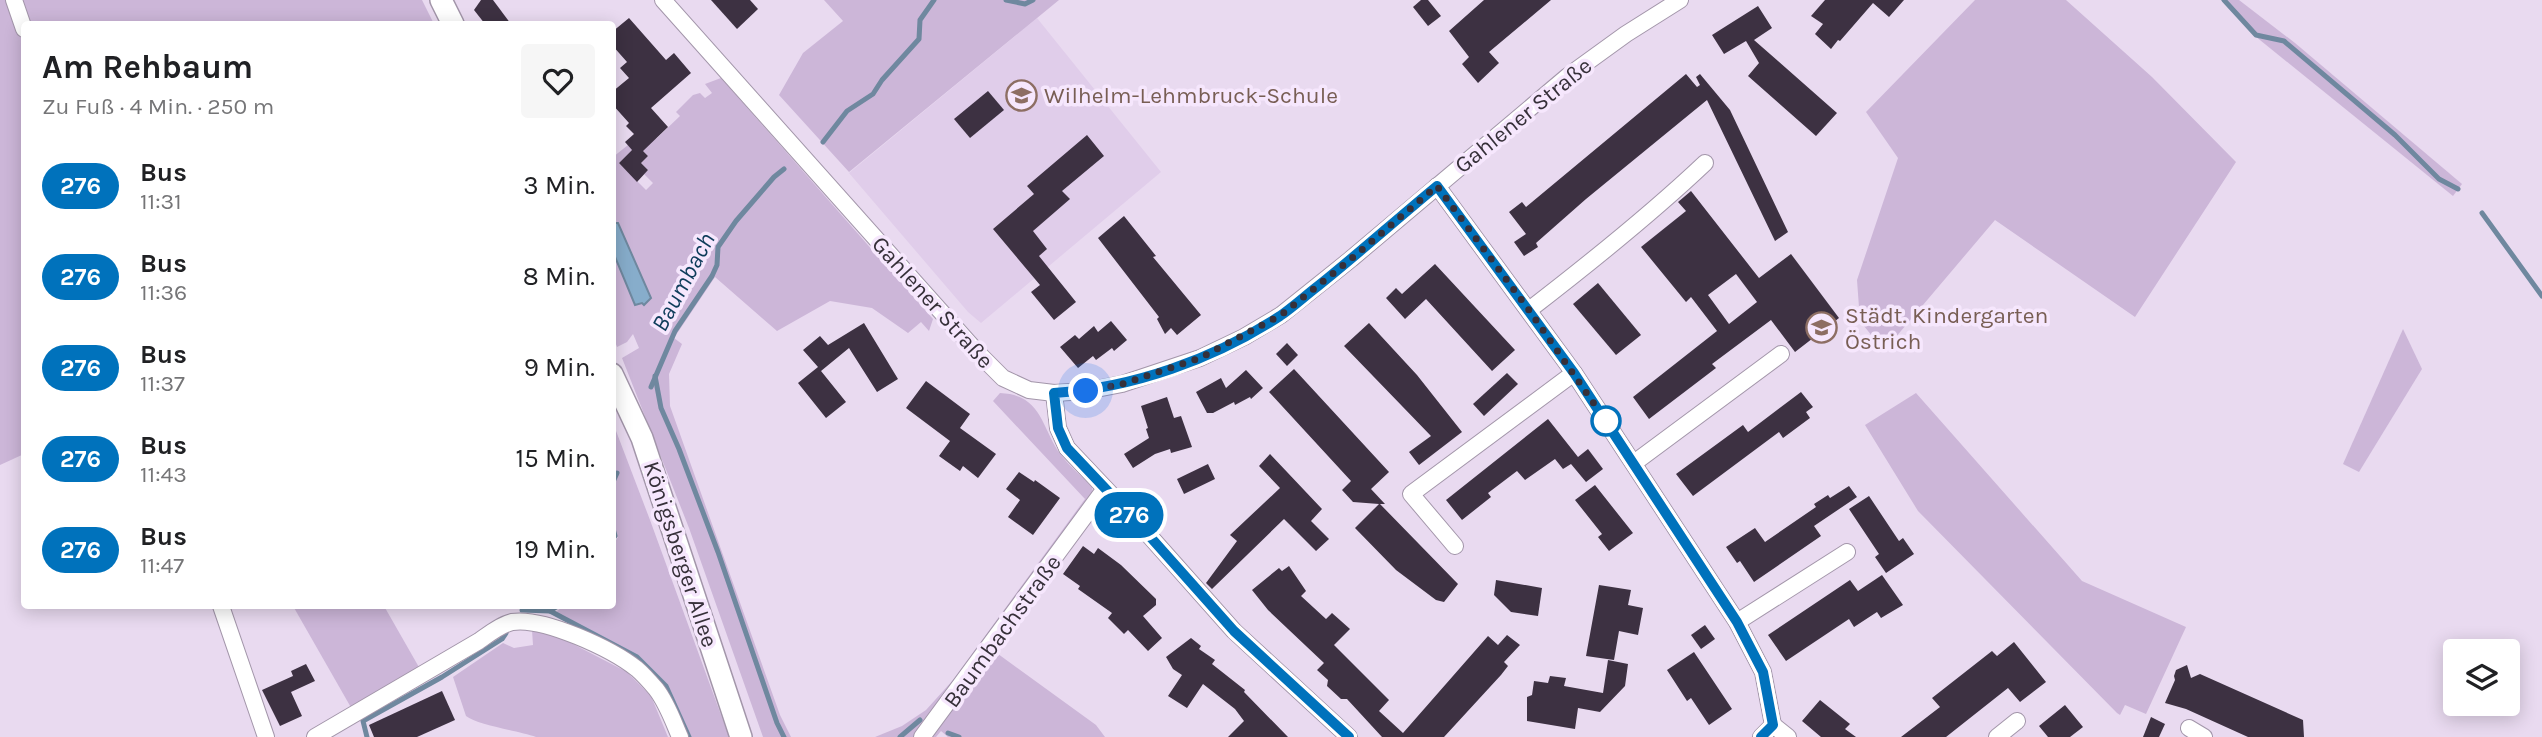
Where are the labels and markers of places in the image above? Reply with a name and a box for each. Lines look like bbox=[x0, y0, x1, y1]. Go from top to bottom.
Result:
school or university icon: Wilhelm-Lehmbruck-Schule bbox=[1004, 78, 1038, 112]
place label: Wilhelm-Lehmbruck-Schule bbox=[1044, 82, 1338, 109]
place label: Städt. Kindergarten Östrich bbox=[1845, 302, 2048, 355]
school or university icon: Städt. Kindergarten Östrich bbox=[1805, 311, 1839, 345]
unlabelled marker bbox=[1591, 406, 1621, 436]

